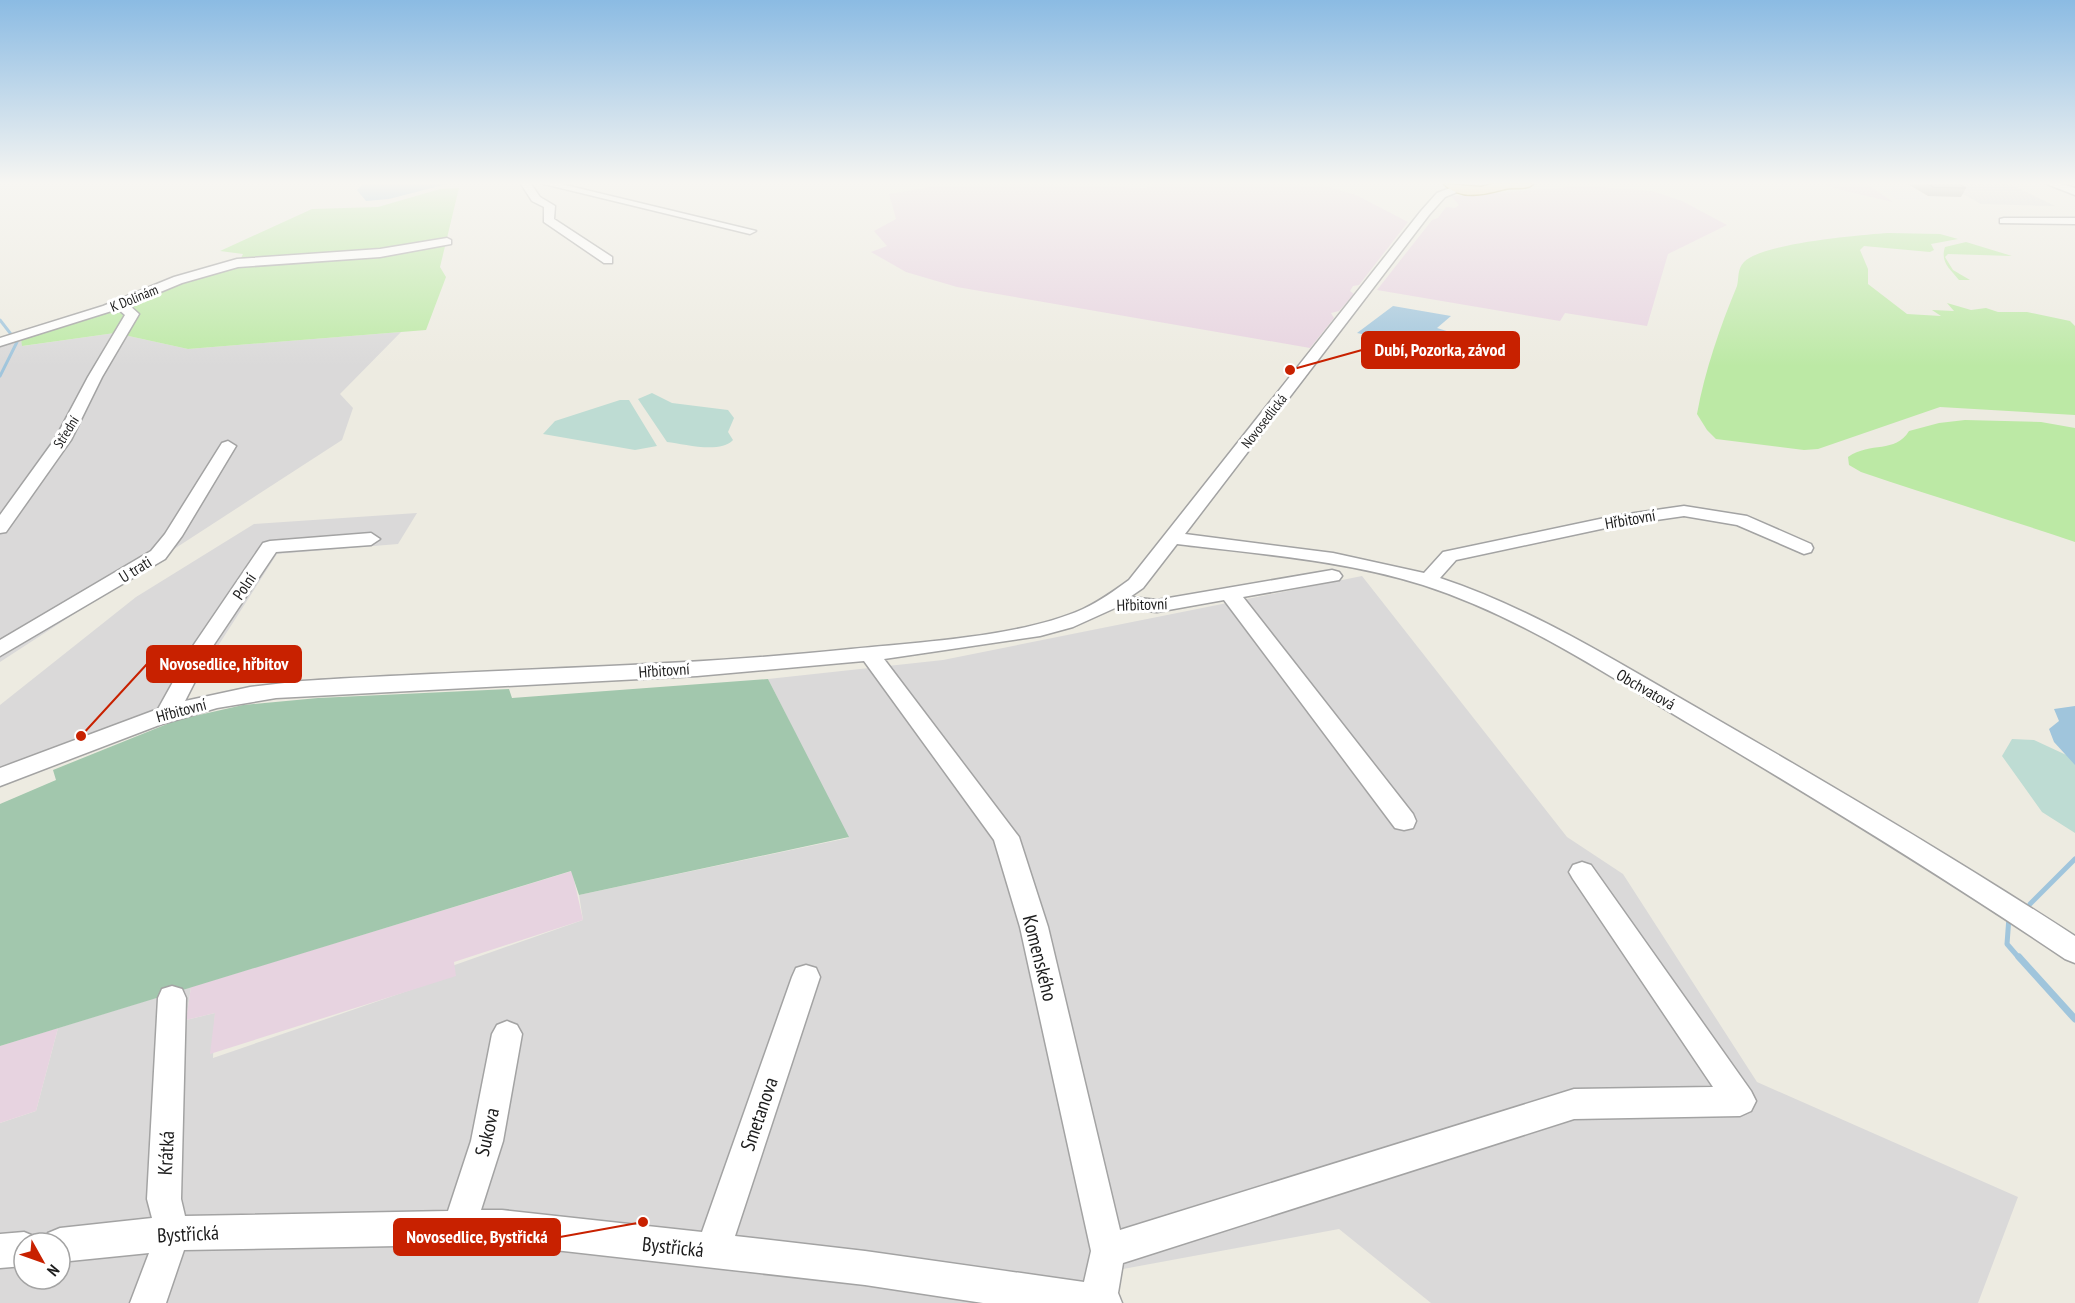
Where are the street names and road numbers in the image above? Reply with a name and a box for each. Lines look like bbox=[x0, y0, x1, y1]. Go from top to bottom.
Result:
street label: K Dolinám bbox=[107, 280, 161, 316]
street label: Novosedlická bbox=[1237, 390, 1291, 452]
street label: Střední bbox=[49, 413, 83, 451]
street label: Hřbitovní bbox=[1603, 505, 1657, 533]
street label: U trati bbox=[115, 551, 155, 587]
street label: Polní bbox=[228, 568, 260, 603]
street label: Hřbitovní bbox=[1116, 593, 1168, 615]
street label: Hřbitovní bbox=[638, 658, 691, 682]
street label: Obchvatová bbox=[1613, 664, 1679, 714]
street label: Hřbitovní bbox=[154, 694, 209, 726]
street label: Komenského bbox=[1017, 912, 1063, 1004]
street label: Smetanova bbox=[734, 1074, 784, 1154]
street label: Sukova bbox=[469, 1105, 505, 1159]
street label: Krátká bbox=[152, 1130, 180, 1176]
street label: Bystřická bbox=[156, 1219, 220, 1249]
street label: Bystřická bbox=[641, 1231, 705, 1263]

